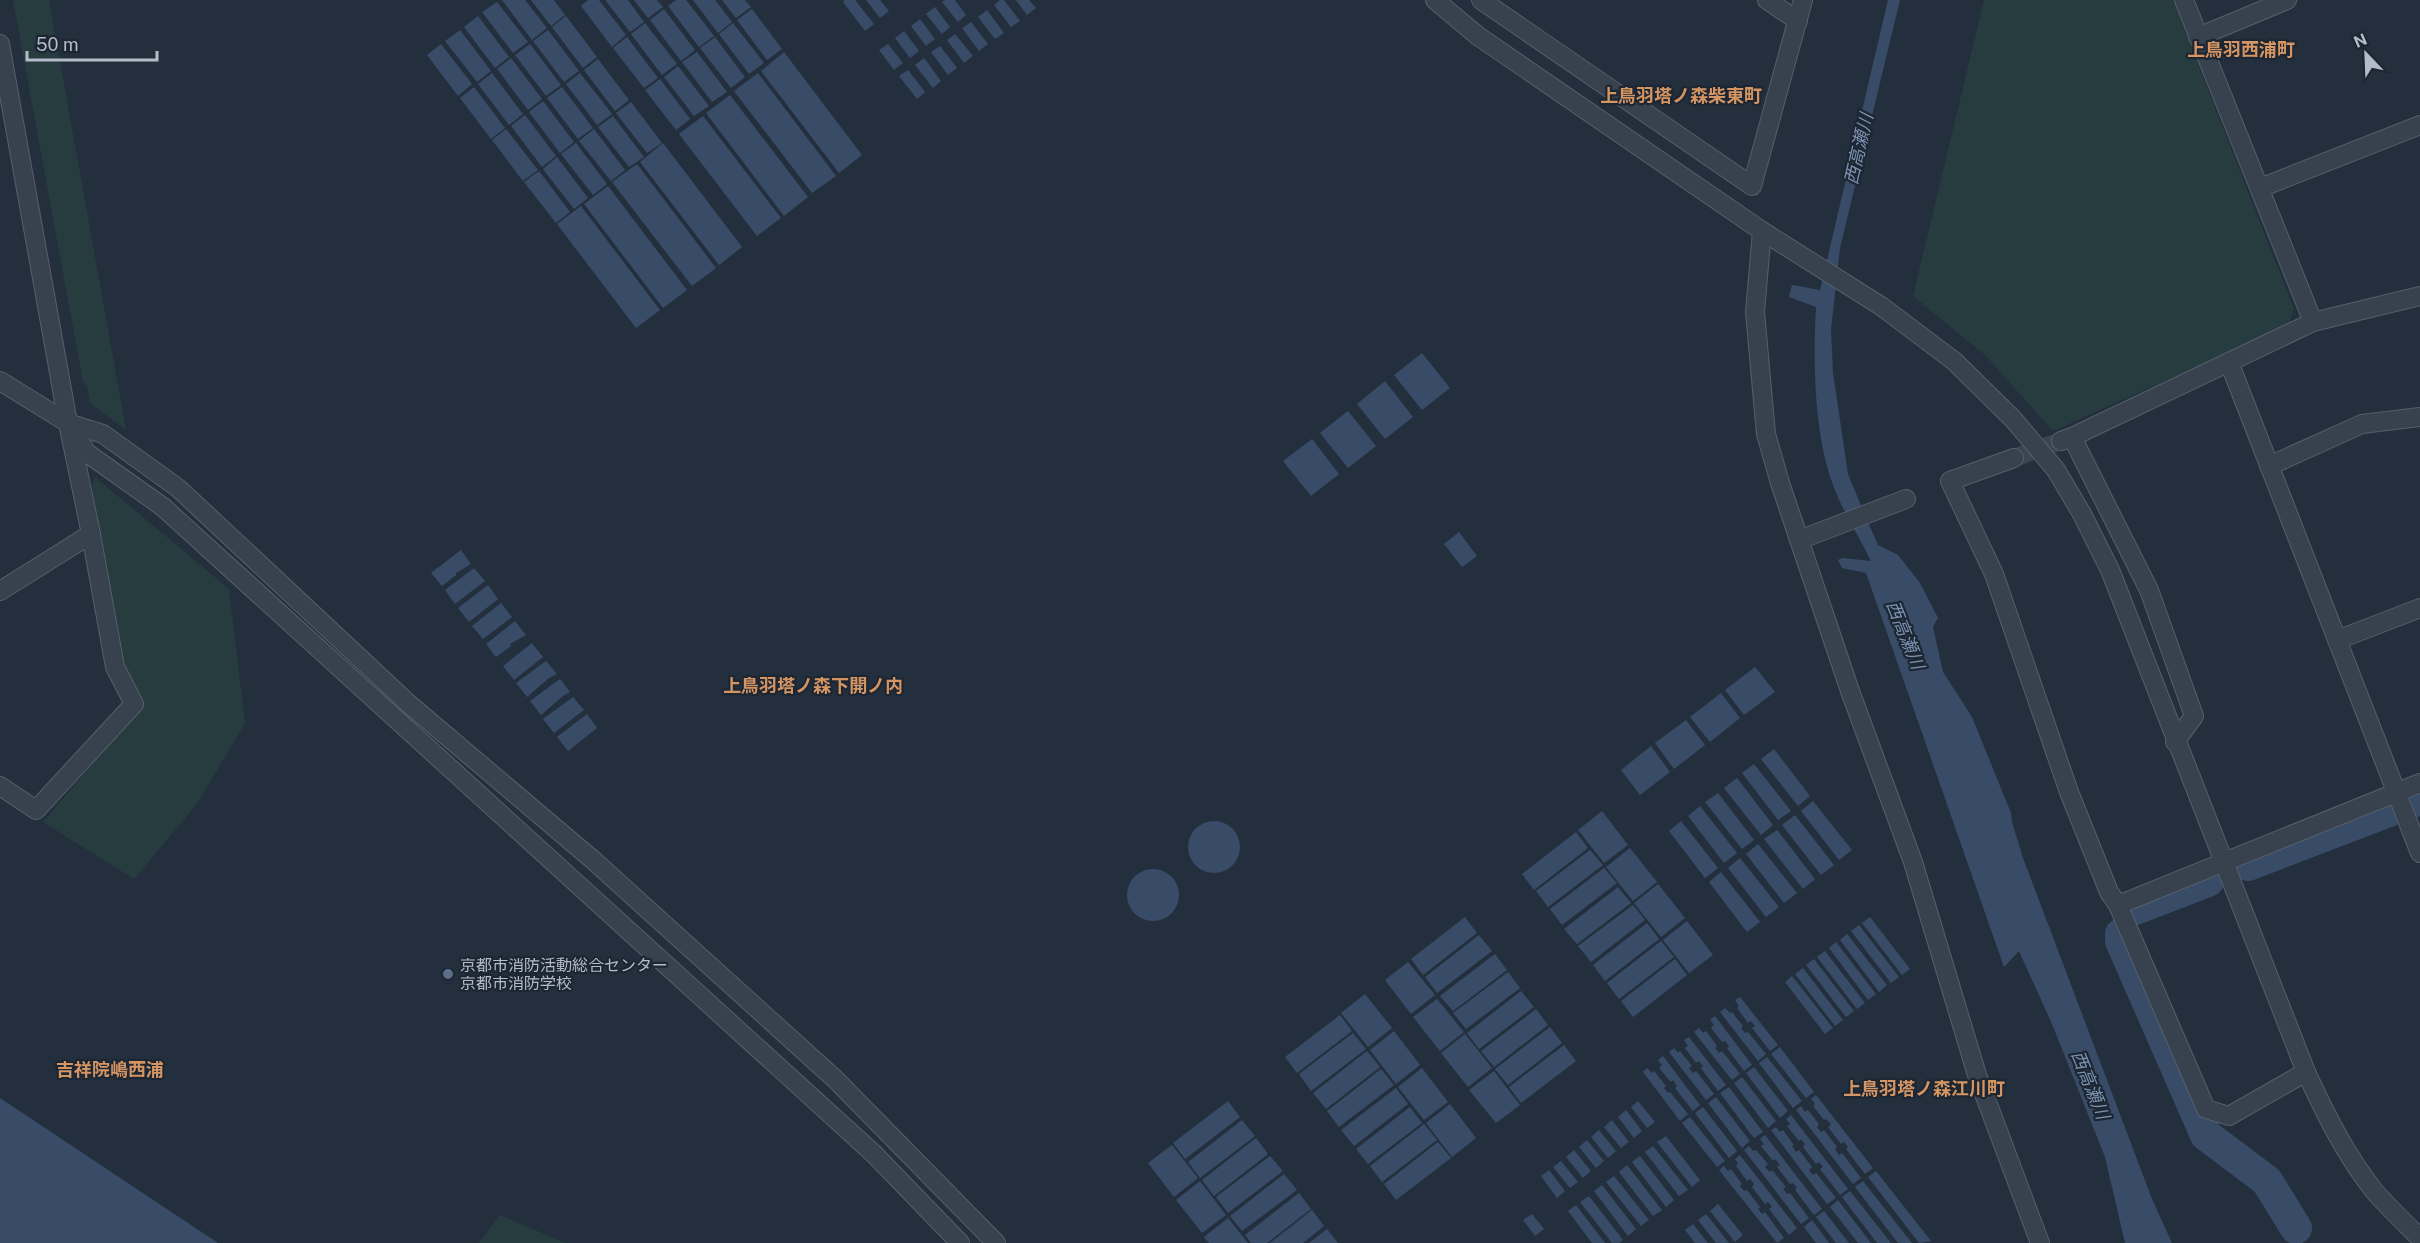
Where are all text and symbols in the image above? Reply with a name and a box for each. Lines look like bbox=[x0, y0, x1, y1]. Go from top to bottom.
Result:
scale bar bbox=[27, 24, 158, 62]
north arrow bbox=[2336, 24, 2396, 84]
text: N bbox=[2351, 29, 2370, 52]
text: 50 m bbox=[36, 34, 79, 55]
district label: 上鳥羽西浦町 bbox=[2187, 39, 2295, 60]
district label: 上鳥羽塔ノ森柴東町 bbox=[1600, 85, 1762, 106]
water label: 西高瀬川 bbox=[1840, 109, 1877, 186]
water label: 西高瀬川 bbox=[1882, 598, 1929, 674]
district label: 上鳥羽塔ノ森下開ノ内 bbox=[723, 675, 903, 696]
place label: 京都市消防活動総合センター 京都市消防学校 bbox=[460, 956, 668, 993]
marker: 京都市消防活動総合センター 京都市消防学校 bbox=[441, 967, 455, 981]
water label: 西高瀬川 bbox=[2067, 1048, 2114, 1124]
district label: 吉祥院嶋西浦 bbox=[56, 1059, 164, 1080]
district label: 上鳥羽塔ノ森江川町 bbox=[1843, 1078, 2005, 1099]

